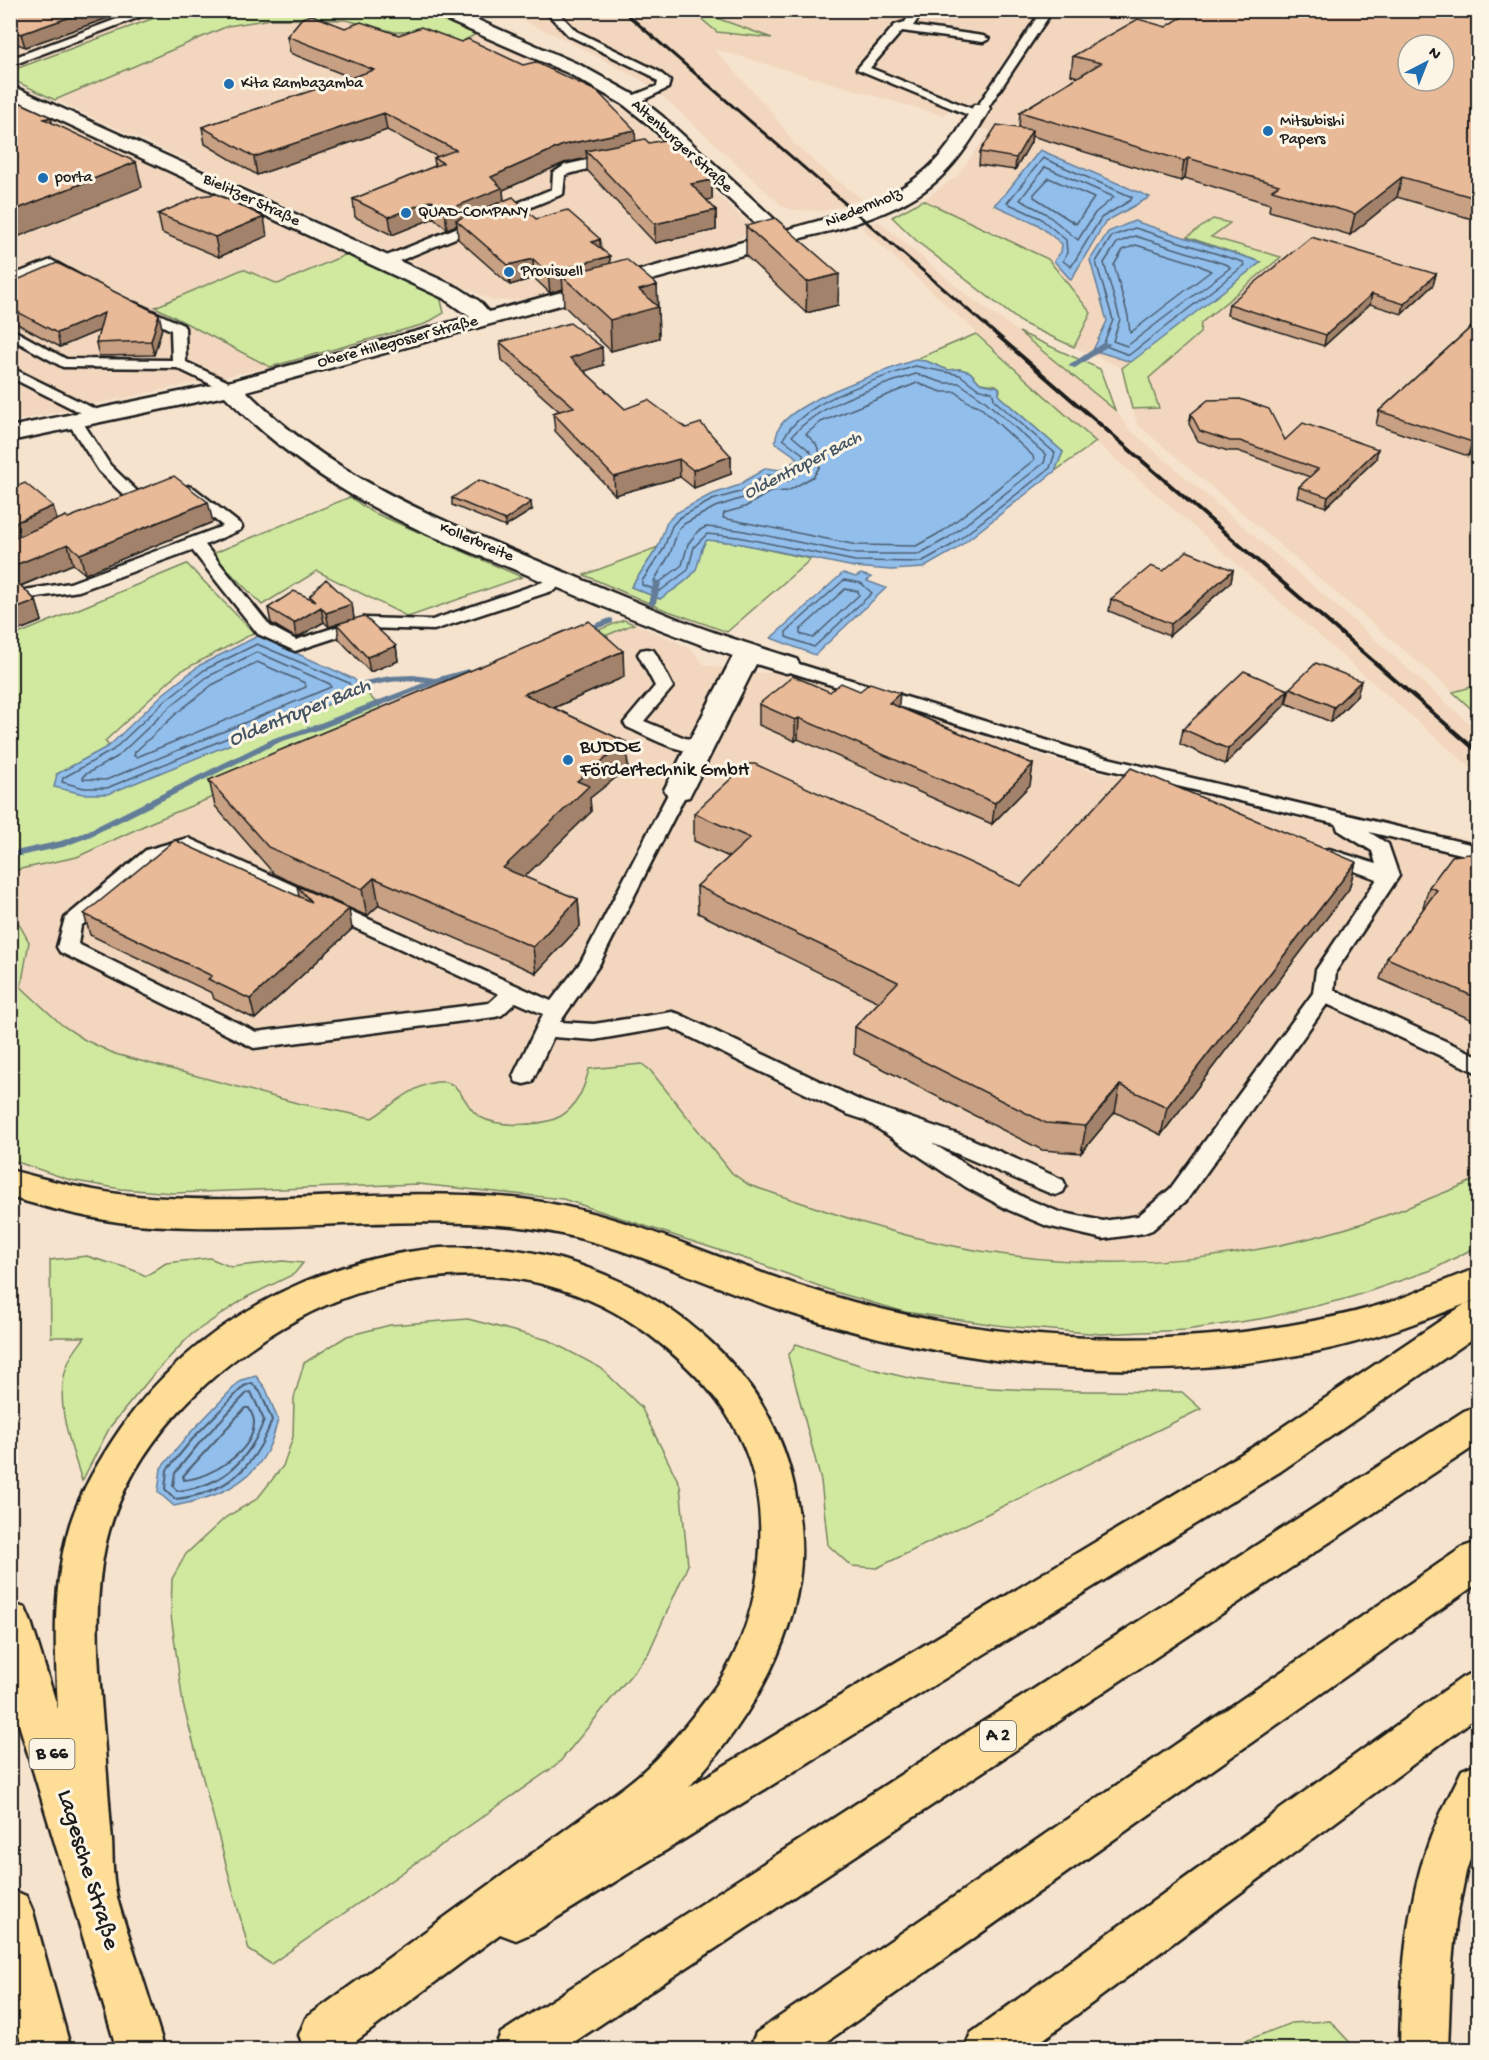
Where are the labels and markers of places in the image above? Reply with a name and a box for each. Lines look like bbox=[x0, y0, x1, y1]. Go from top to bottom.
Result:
place label: Kita Rambazamba bbox=[241, 75, 364, 94]
marker: Kita Rambazamba bbox=[222, 77, 236, 91]
place label: Mitsubishi Papers bbox=[1279, 113, 1344, 150]
marker: Mitsubishi Papers bbox=[1261, 124, 1275, 138]
place label: porta bbox=[54, 169, 93, 188]
marker: porta bbox=[36, 171, 50, 185]
place label: QUAD-COMPANY bbox=[418, 204, 528, 223]
marker: QUAD-COMPANY bbox=[399, 206, 413, 220]
place label: Provisuell bbox=[520, 263, 583, 282]
marker: Provisuell bbox=[502, 265, 516, 279]
place label: BUDDE Fördertechnik GmbH bbox=[579, 737, 750, 783]
marker: BUDDE Fördertechnik GmbH bbox=[561, 753, 575, 767]

